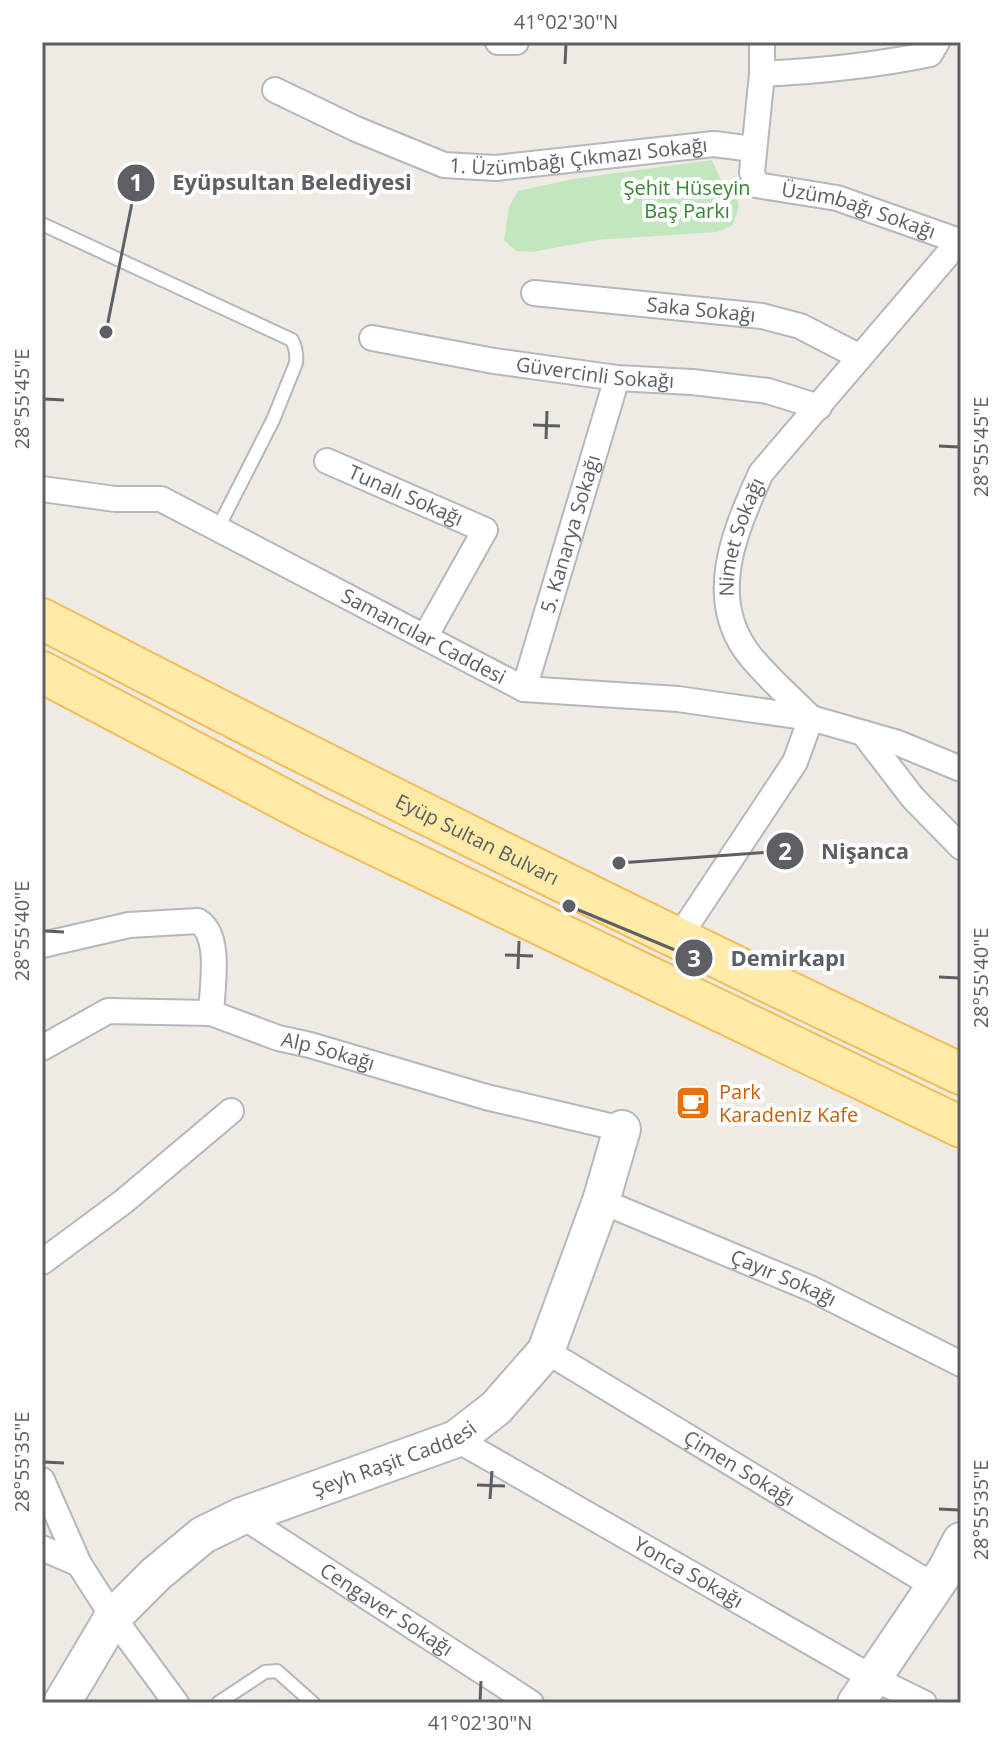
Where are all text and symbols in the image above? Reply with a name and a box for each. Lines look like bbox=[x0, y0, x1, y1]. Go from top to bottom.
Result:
text: 41°02'30"N bbox=[514, 8, 618, 35]
street label: 1. Üzümbağı Çıkmazı Sokağı bbox=[449, 131, 709, 181]
callout: Eyüpsultan Belediyesi bbox=[116, 160, 428, 206]
text: 1 bbox=[129, 165, 143, 198]
text: Eyüpsultan Belediyesi bbox=[172, 166, 412, 196]
park label: Şehit Hüseyin Baş Parkı bbox=[624, 174, 750, 224]
street label: Üzümbağı Sokağı bbox=[780, 175, 940, 245]
street label: Saka Sokağı bbox=[645, 290, 757, 328]
text: 28°55'45"E bbox=[8, 349, 35, 449]
street label: Güvercinli Sokağı bbox=[514, 350, 675, 394]
text: 28°55'45"E bbox=[967, 397, 994, 497]
street label: 5. Kanarya Sokağı bbox=[534, 451, 606, 616]
street label: Tunalı Sokağı bbox=[344, 458, 468, 532]
street label: Nimet Sokağı bbox=[713, 473, 770, 597]
street label: Samancılar Caddesi bbox=[337, 582, 511, 690]
street label: Eyüp Sultan Bulvarı bbox=[391, 787, 564, 891]
callout: Nişanca bbox=[765, 828, 925, 874]
text: 2 bbox=[778, 834, 792, 867]
text: Nişanca bbox=[821, 835, 909, 865]
text: 28°55'40"E bbox=[8, 881, 35, 981]
text: 28°55'40"E bbox=[967, 928, 994, 1028]
callout: Demirkapı bbox=[674, 935, 861, 981]
text: 3 bbox=[687, 941, 701, 974]
text: Demirkapı bbox=[730, 942, 846, 972]
street label: Alp Sokağı bbox=[279, 1025, 378, 1076]
place label: Park Karadeniz Kafe bbox=[719, 1078, 858, 1128]
cafe icon: Park Karadeniz Kafe bbox=[674, 1084, 712, 1122]
street label: Çayır Sokağı bbox=[727, 1243, 841, 1312]
text: 28°55'35"E bbox=[8, 1412, 35, 1512]
street label: Şeyh Raşit Caddesi bbox=[308, 1414, 482, 1503]
street label: Çimen Sokağı bbox=[679, 1424, 800, 1512]
text: 28°55'35"E bbox=[967, 1460, 994, 1560]
street label: Yonca Sokağı bbox=[629, 1530, 748, 1614]
street label: Cengaver Sokağı bbox=[315, 1556, 458, 1662]
text: 41°02'30"N bbox=[428, 1709, 532, 1736]

